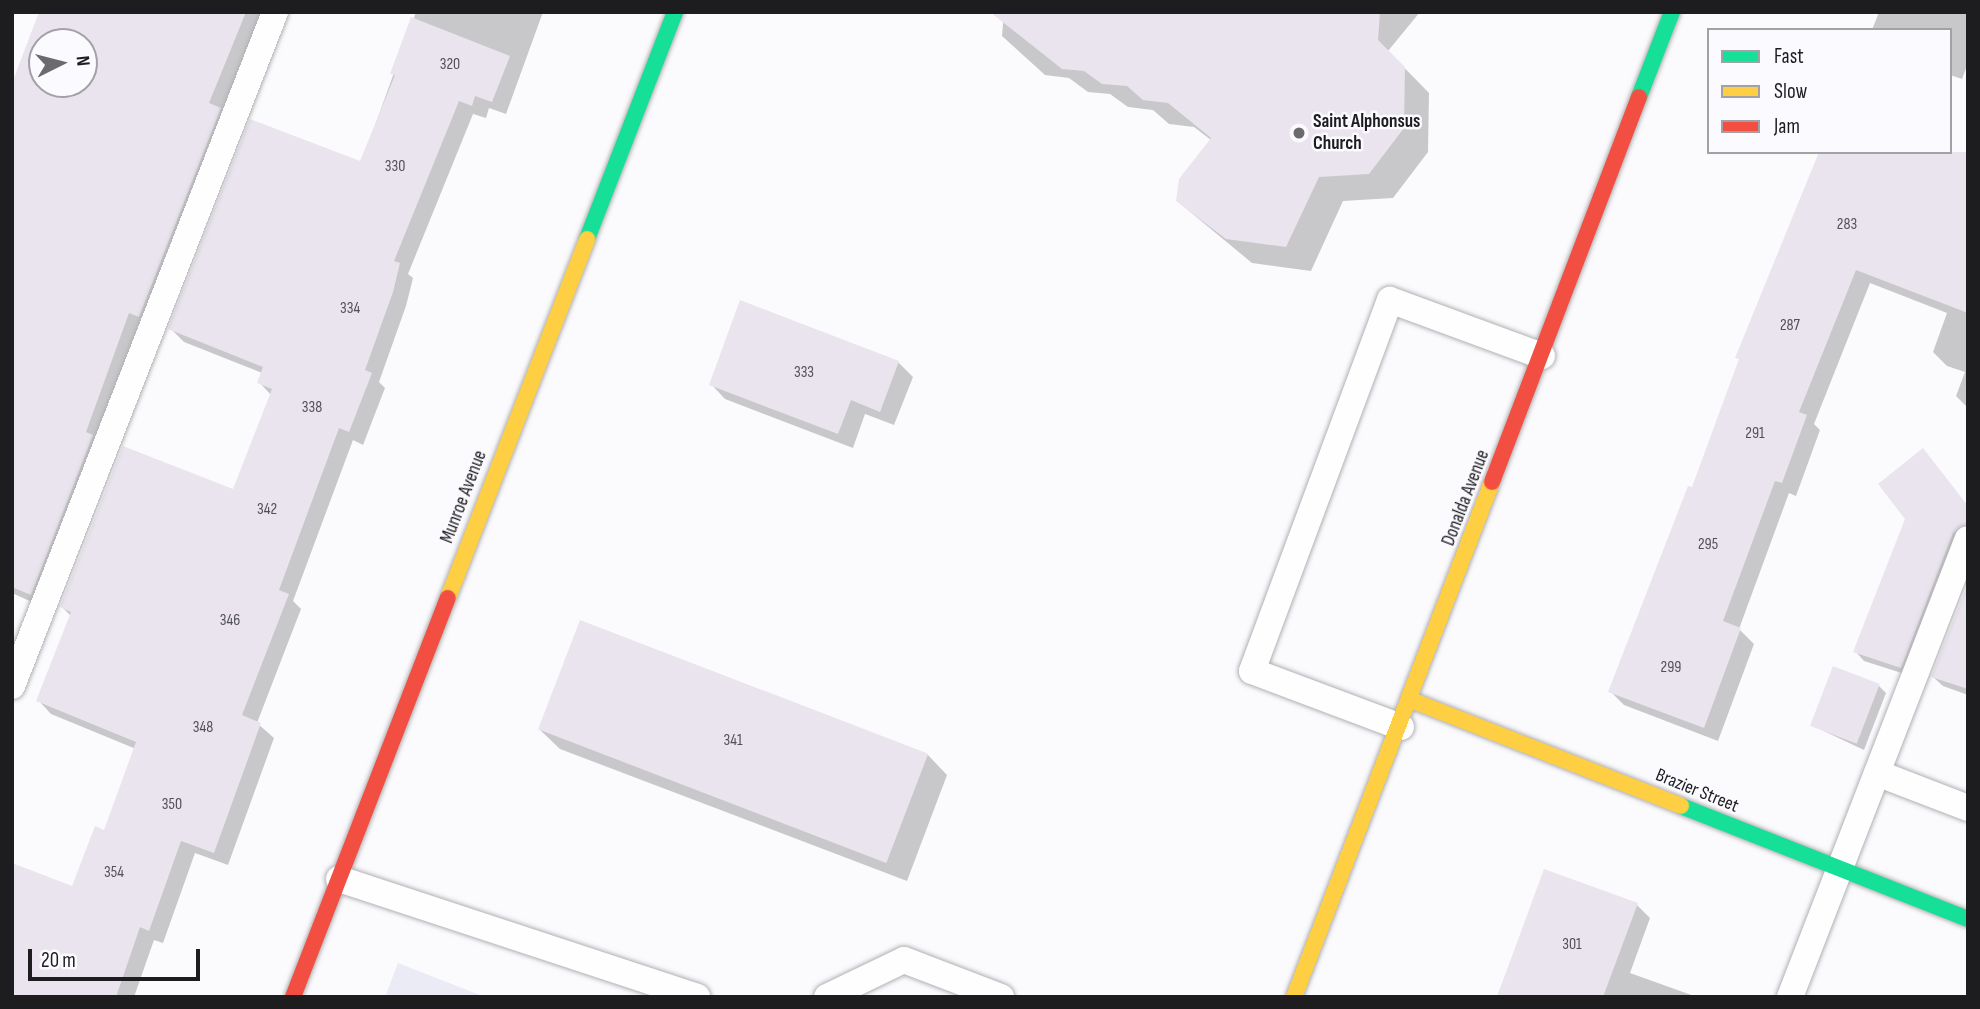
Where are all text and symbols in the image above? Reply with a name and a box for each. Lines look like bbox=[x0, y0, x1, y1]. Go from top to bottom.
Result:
north arrow bbox=[28, 28, 98, 98]
legend bbox=[1707, 28, 1952, 154]
text: Fast bbox=[1774, 44, 1804, 69]
text: N bbox=[70, 55, 94, 67]
house number: 320 bbox=[440, 55, 460, 75]
text: Slow bbox=[1774, 79, 1807, 104]
place label: Saint Alphonsus Church bbox=[1313, 111, 1420, 155]
text: Jam bbox=[1774, 114, 1800, 139]
marker: Saint Alphonsus Church bbox=[1291, 125, 1307, 141]
house number: 330 bbox=[385, 157, 405, 177]
house number: 283 bbox=[1837, 215, 1857, 235]
house number: 334 bbox=[340, 299, 360, 319]
house number: 287 bbox=[1780, 316, 1800, 336]
house number: 333 bbox=[794, 363, 814, 383]
house number: 338 bbox=[302, 398, 322, 418]
house number: 291 bbox=[1745, 424, 1765, 444]
street label: Munroe Avenue bbox=[436, 447, 492, 547]
street label: Donalda Avenue bbox=[1437, 447, 1495, 549]
house number: 342 bbox=[257, 500, 277, 520]
house number: 295 bbox=[1698, 535, 1718, 555]
house number: 346 bbox=[220, 611, 240, 631]
house number: 299 bbox=[1661, 658, 1681, 678]
house number: 348 bbox=[193, 718, 213, 738]
house number: 341 bbox=[723, 731, 743, 751]
street label: Brazier Street bbox=[1652, 764, 1742, 818]
house number: 350 bbox=[162, 795, 182, 815]
house number: 354 bbox=[104, 863, 124, 883]
house number: 301 bbox=[1562, 935, 1582, 955]
scale bar bbox=[32, 936, 203, 980]
text: 20 m bbox=[41, 948, 76, 973]

